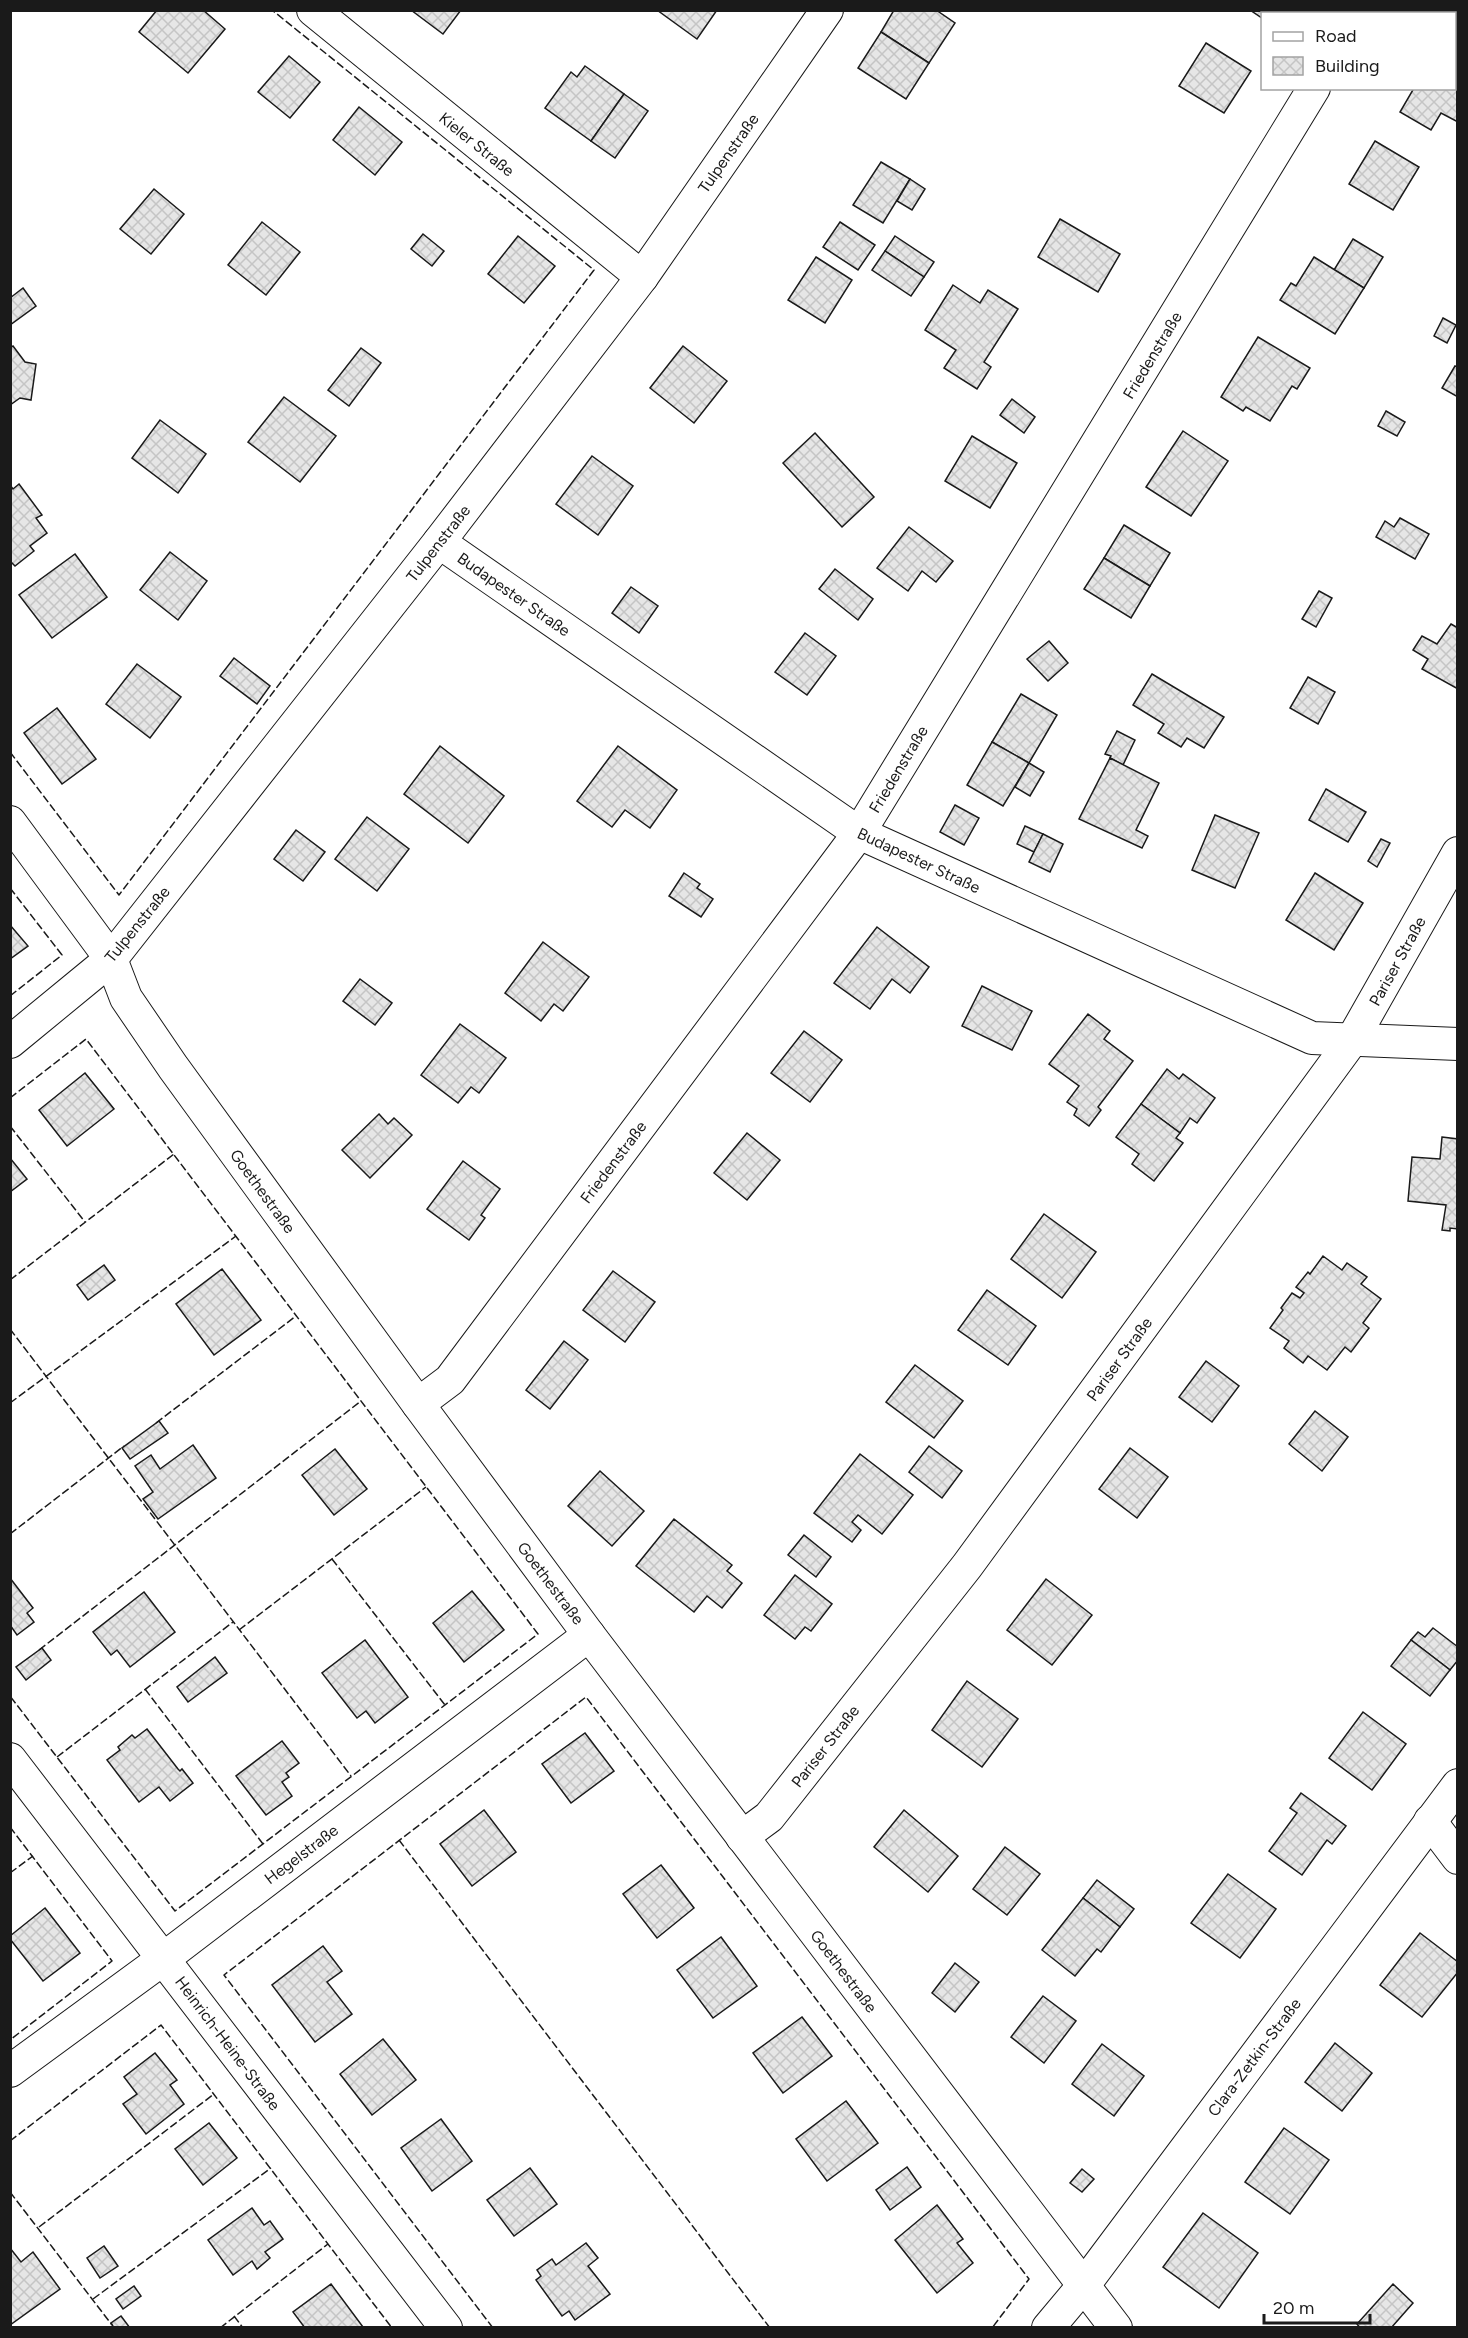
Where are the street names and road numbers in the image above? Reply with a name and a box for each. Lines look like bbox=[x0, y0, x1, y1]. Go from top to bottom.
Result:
street label: Kieler Straße bbox=[435, 108, 518, 181]
street label: Tulpenstraße bbox=[694, 110, 763, 197]
street label: Friedenstraße bbox=[1119, 308, 1186, 402]
street label: Tulpenstraße bbox=[402, 501, 475, 586]
street label: Budapester Straße bbox=[454, 548, 574, 641]
street label: Friedenstraße bbox=[865, 722, 932, 816]
street label: Budapester Straße bbox=[854, 824, 983, 897]
street label: Tulpenstraße bbox=[101, 882, 174, 966]
street label: Pariser Straße bbox=[1365, 913, 1430, 1009]
street label: Friedenstraße bbox=[576, 1117, 651, 1207]
street label: Goethestraße bbox=[226, 1146, 299, 1237]
street label: Pariser Straße bbox=[1083, 1313, 1156, 1405]
street label: Goethestraße bbox=[513, 1538, 588, 1629]
street label: Pariser Straße bbox=[787, 1701, 864, 1791]
street label: Hegelstraße bbox=[261, 1820, 342, 1888]
street label: Goethestraße bbox=[806, 1926, 881, 2017]
street label: Heinrich-Heine-Straße bbox=[171, 1973, 284, 2114]
street label: Clara-Zetkin-Straße bbox=[1204, 1994, 1305, 2120]

